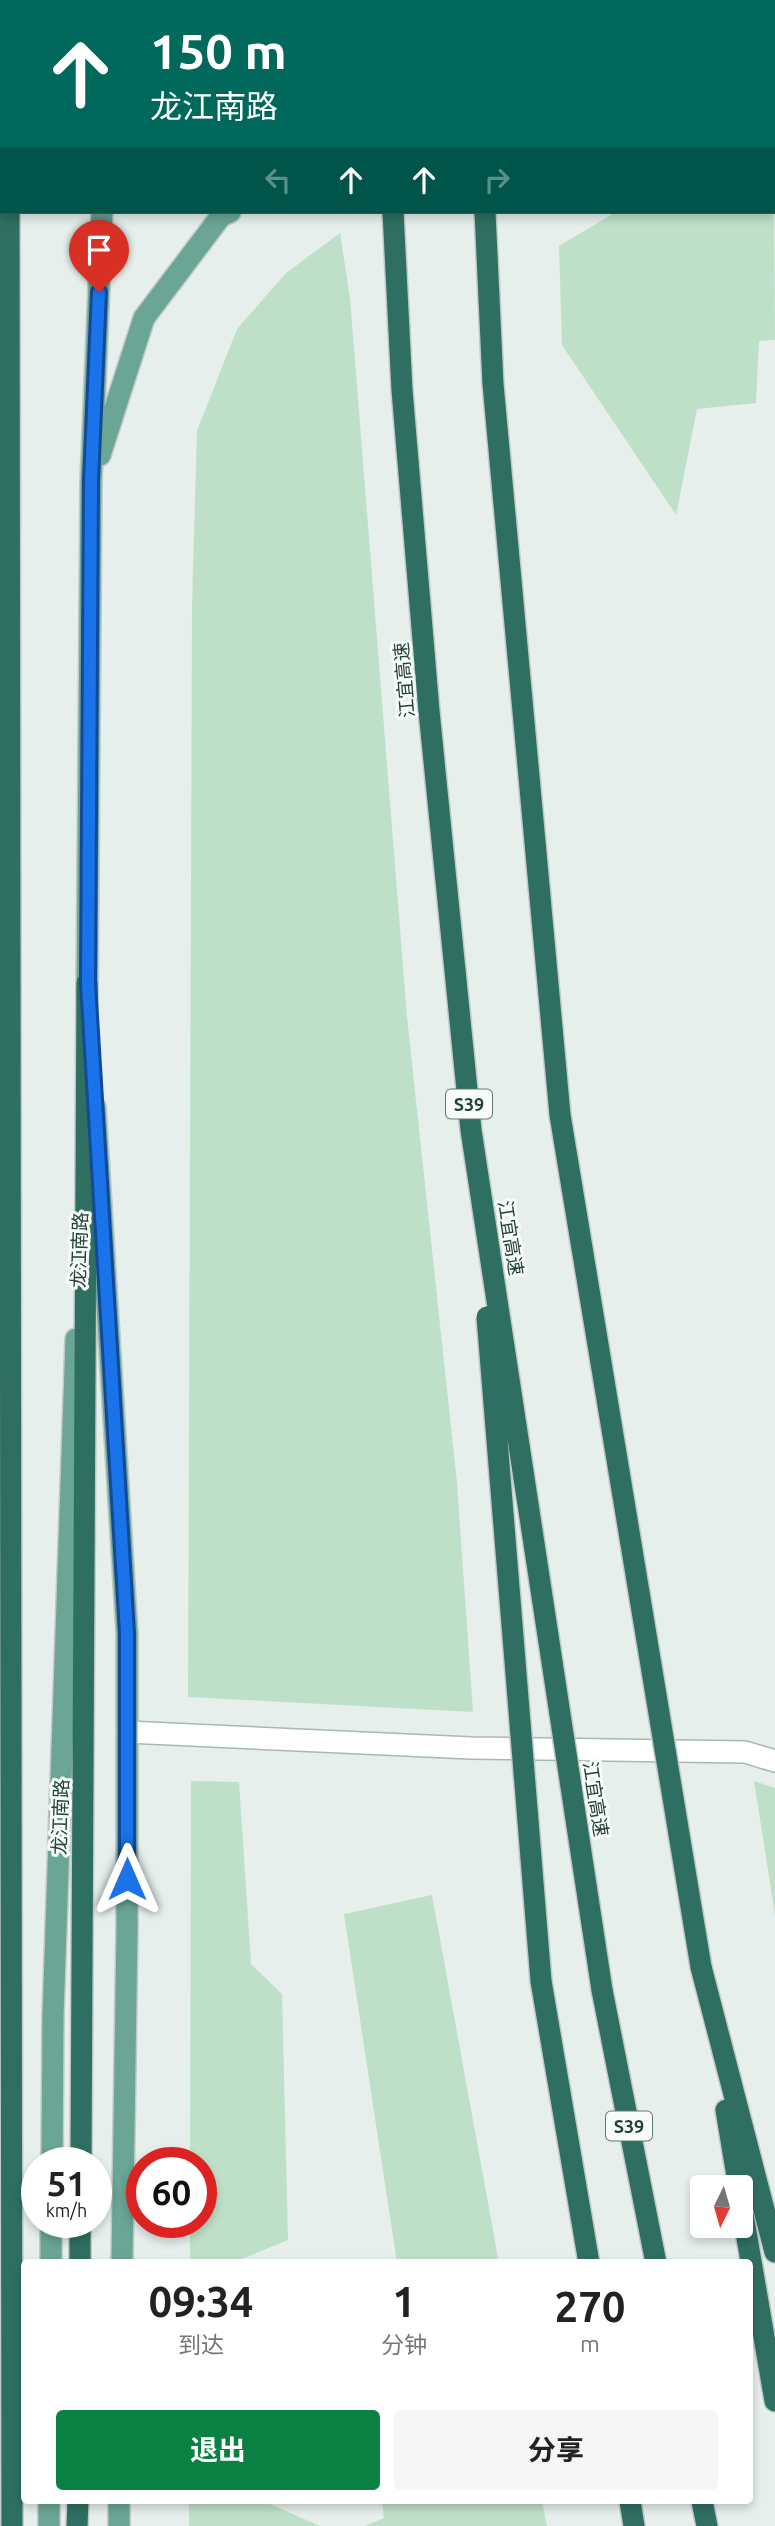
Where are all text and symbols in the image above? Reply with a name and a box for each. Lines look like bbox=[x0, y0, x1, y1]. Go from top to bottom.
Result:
text: 150 m bbox=[150, 23, 287, 78]
icon: ahead bbox=[35, 28, 126, 119]
text: 龙江南路 bbox=[150, 88, 278, 124]
icon: left bbox=[259, 161, 297, 199]
icon: ahead bbox=[332, 161, 370, 199]
icon: ahead bbox=[405, 161, 443, 199]
icon: right bbox=[478, 161, 516, 199]
pin bbox=[69, 220, 129, 292]
icon: arrive bbox=[80, 231, 118, 269]
street label: 江宜高速 bbox=[390, 641, 418, 719]
road number: S39 bbox=[446, 1090, 492, 1119]
street label: 江宜高速 bbox=[494, 1199, 528, 1277]
street label: 龙江南路 bbox=[67, 1212, 91, 1288]
street label: 江宜高速 bbox=[579, 1760, 613, 1838]
street label: 龙江南路 bbox=[48, 1779, 72, 1855]
position arrow bbox=[90, 1842, 164, 1916]
road number: S39 bbox=[606, 2112, 652, 2140]
speed limit sign: 60 bbox=[126, 2147, 217, 2238]
text: 51 bbox=[47, 2163, 86, 2203]
north arrow bbox=[690, 2175, 752, 2238]
map controls bbox=[690, 2175, 753, 2238]
text: km/h bbox=[46, 2200, 87, 2220]
text: 09:34 bbox=[148, 2278, 254, 2325]
text: 1 bbox=[392, 2278, 416, 2325]
text: 270 bbox=[554, 2283, 626, 2330]
text: m bbox=[580, 2331, 600, 2356]
text: 到达 bbox=[178, 2332, 224, 2357]
text: 分钟 bbox=[381, 2332, 427, 2357]
button: 退出 bbox=[56, 2410, 380, 2490]
button: 分享 bbox=[394, 2410, 718, 2490]

